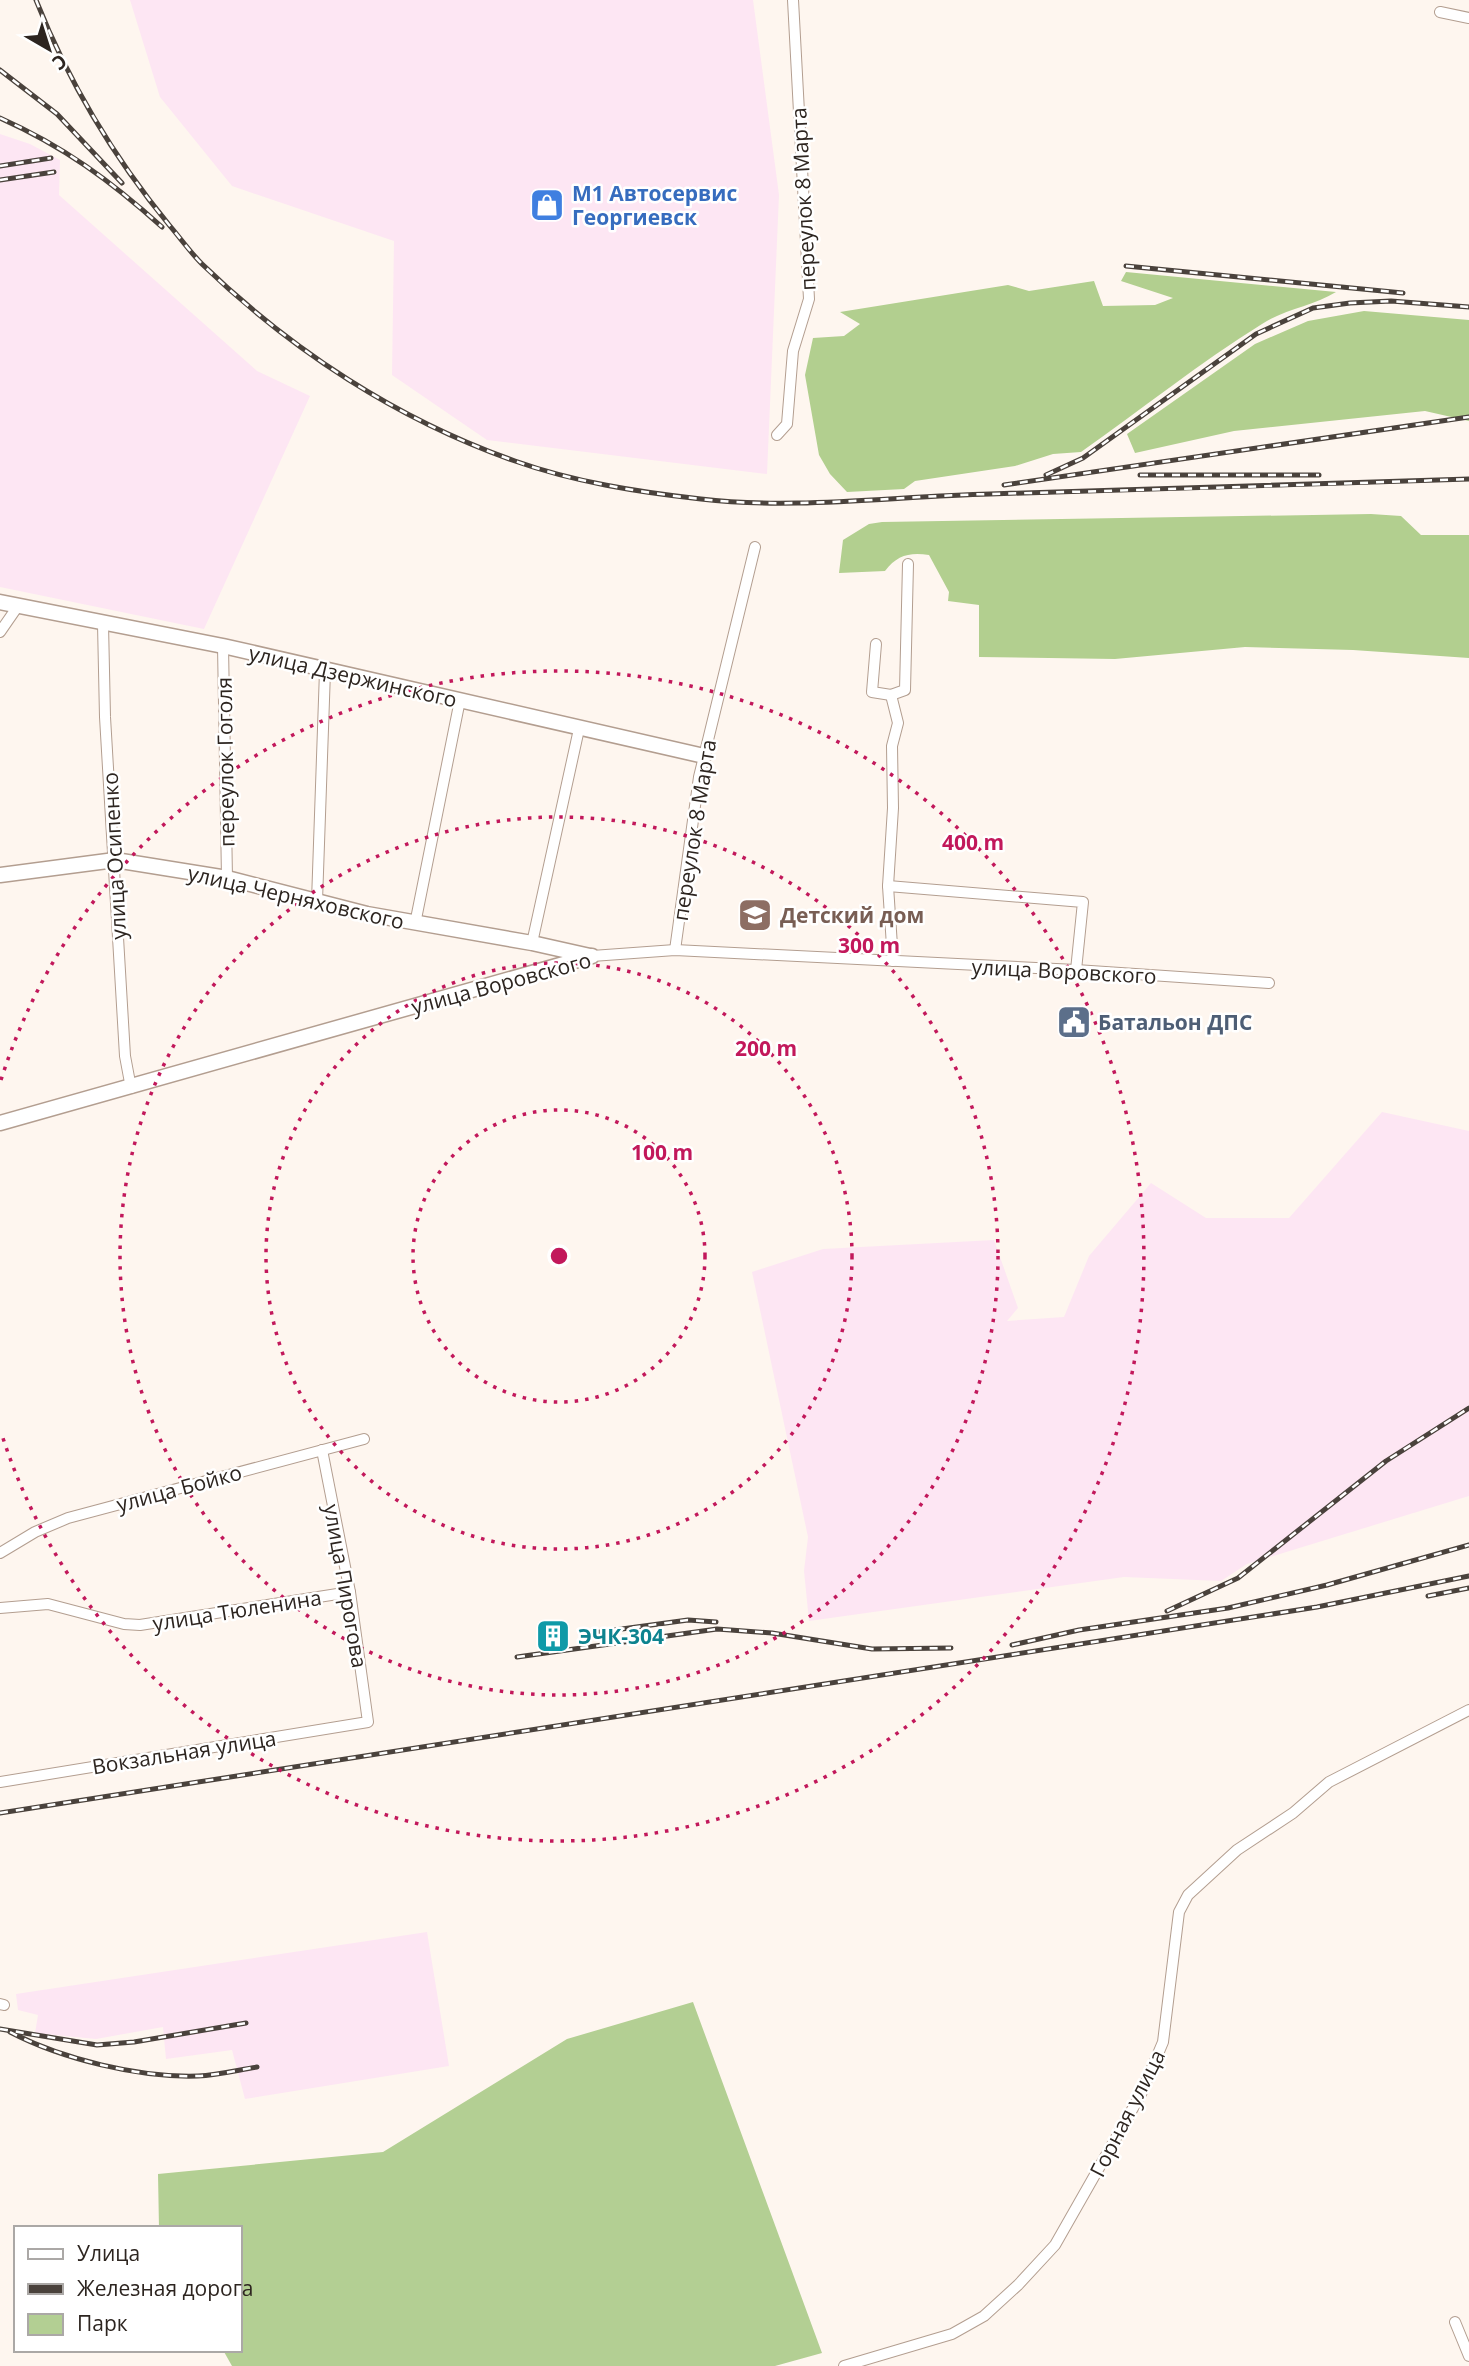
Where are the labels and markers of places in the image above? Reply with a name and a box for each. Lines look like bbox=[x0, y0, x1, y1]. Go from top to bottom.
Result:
place label: М1 Автосервис Георгиевск bbox=[572, 179, 737, 231]
shop icon: М1 Автосервис Георгиевск bbox=[528, 186, 566, 224]
school or university icon: Детский дом bbox=[736, 896, 774, 934]
place label: Детский дом bbox=[780, 901, 924, 929]
public building icon: Батальон ДПС bbox=[1055, 1003, 1093, 1041]
place label: Батальон ДПС bbox=[1098, 1008, 1252, 1036]
centre of rings bbox=[547, 1244, 571, 1268]
building icon: ЭЧК-304 bbox=[534, 1617, 572, 1655]
place label: ЭЧК-304 bbox=[578, 1622, 664, 1650]

